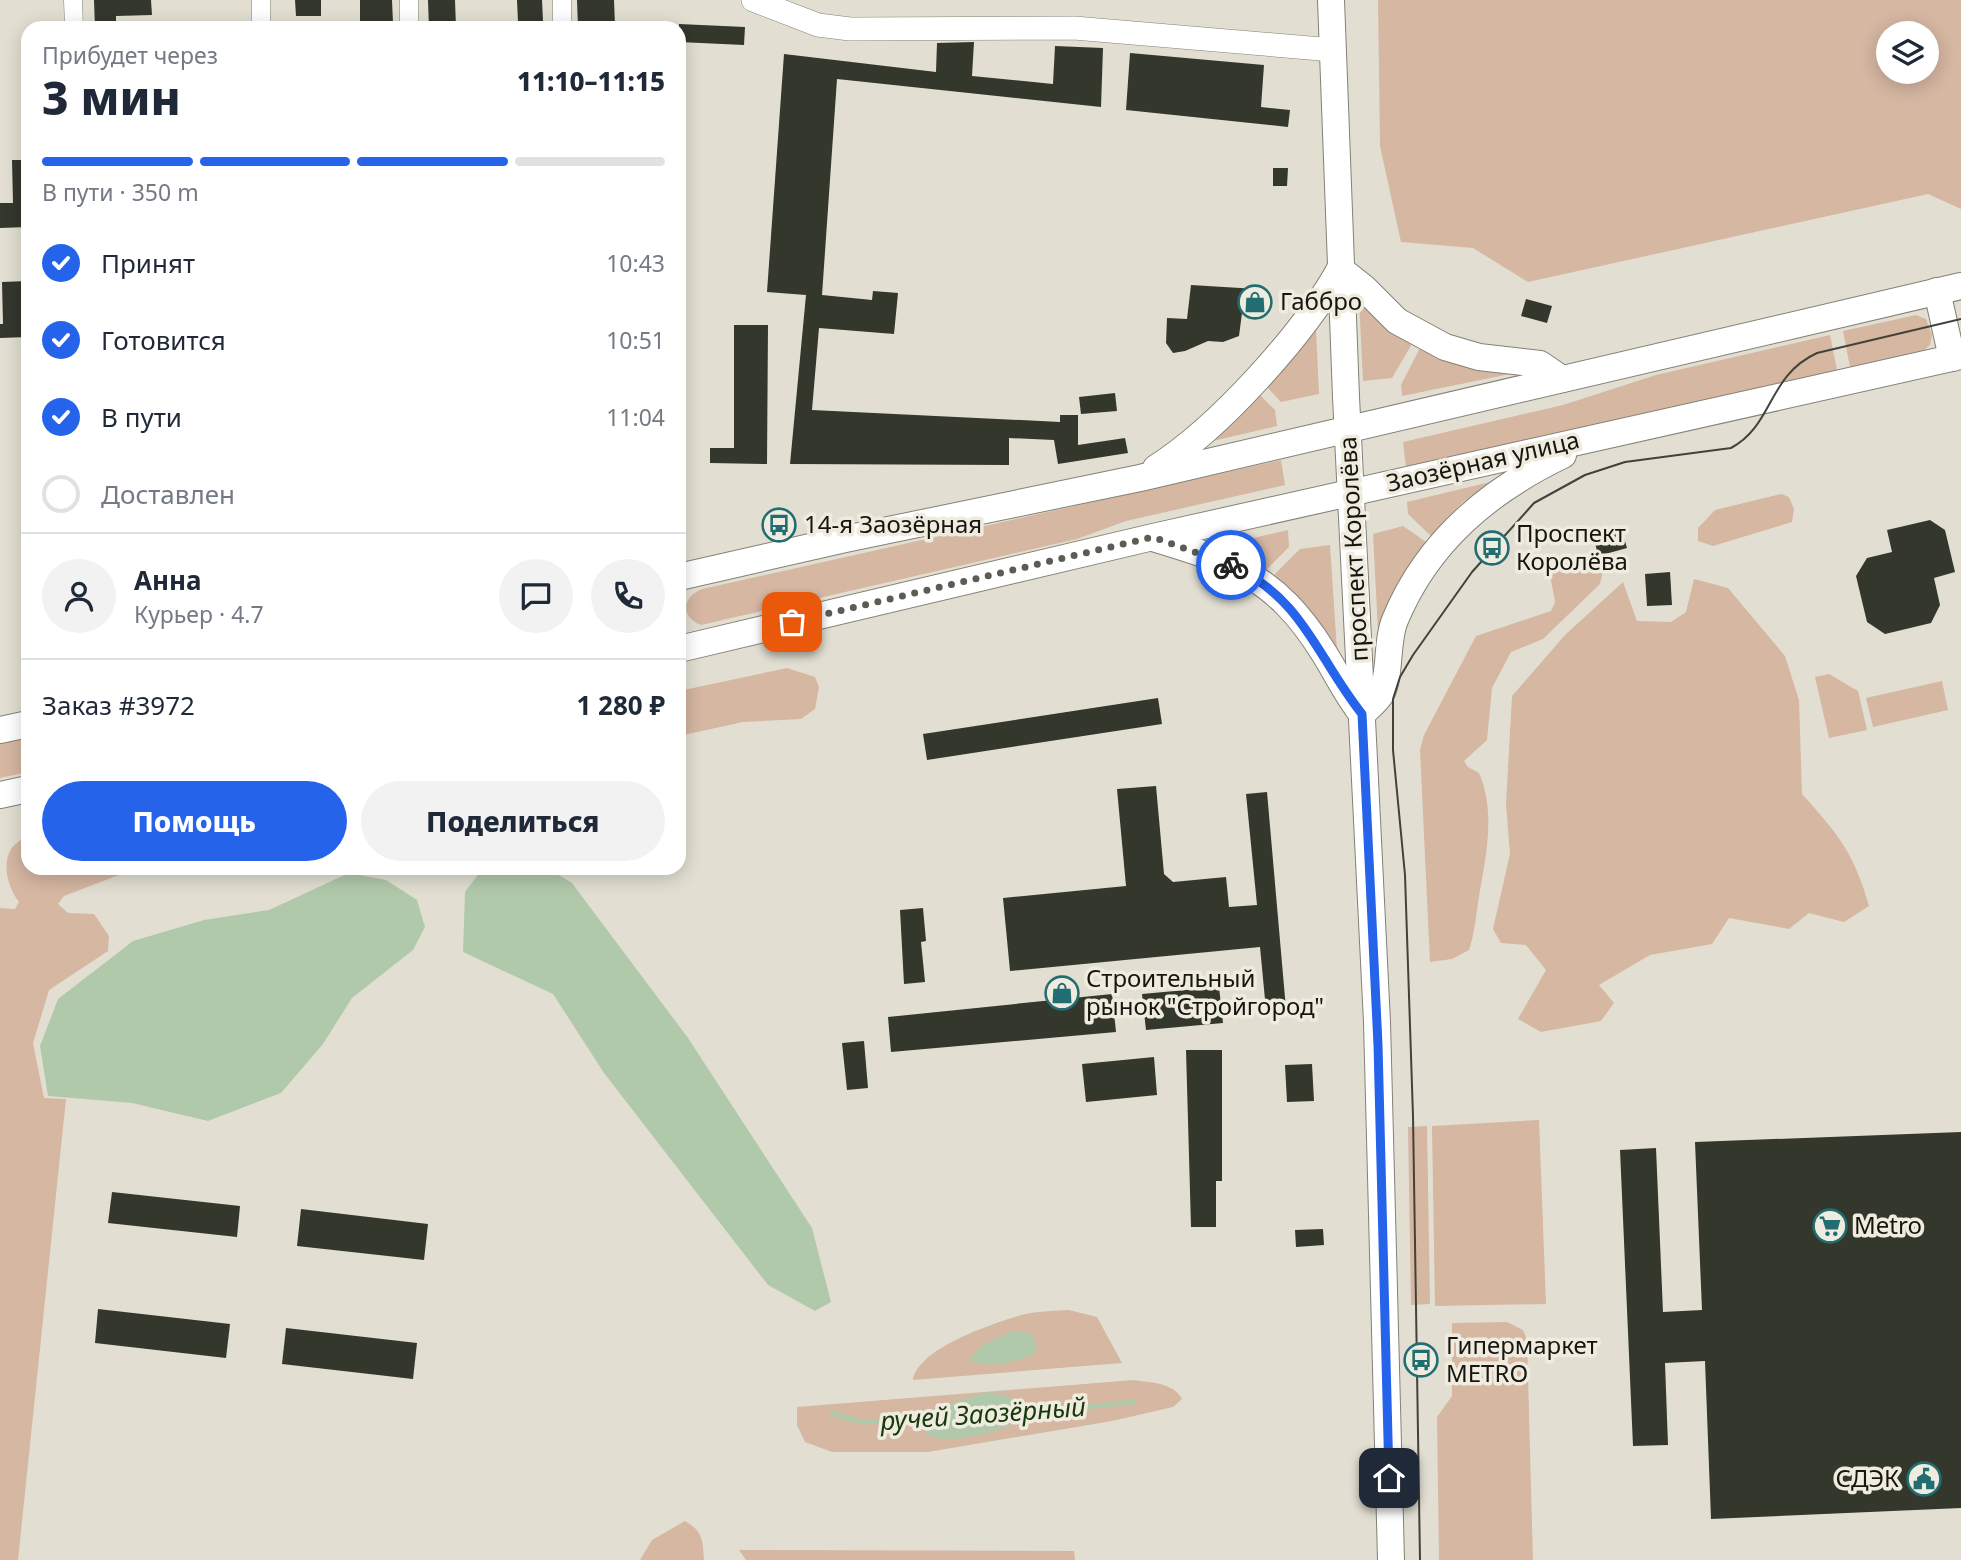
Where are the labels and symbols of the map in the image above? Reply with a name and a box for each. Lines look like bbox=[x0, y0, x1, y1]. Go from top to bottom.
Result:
shop icon: Габбро bbox=[1236, 283, 1274, 321]
place label: Габбро bbox=[1280, 284, 1362, 317]
street label: Заозёрная улица bbox=[1383, 422, 1582, 499]
street label: проспект Королёва bbox=[1330, 436, 1375, 662]
bus stop icon: 14-я Заозёрная bbox=[760, 506, 798, 544]
place label: 14-я Заозёрная bbox=[804, 507, 982, 540]
place label: Проспект Королёва bbox=[1516, 516, 1628, 577]
bus stop icon: Проспект Королёва bbox=[1473, 529, 1511, 567]
courier bbox=[1196, 530, 1266, 600]
pin bbox=[762, 592, 822, 652]
place label: Строительный рынок "Стройгород" bbox=[1086, 961, 1324, 1022]
shop icon: Строительный рынок "Стройгород" bbox=[1043, 974, 1081, 1012]
supermarket icon: Metro bbox=[1811, 1207, 1849, 1245]
place label: Metro bbox=[1854, 1208, 1922, 1241]
place label: Гипермаркет METRO bbox=[1446, 1328, 1598, 1389]
bus stop icon: Гипермаркет METRO bbox=[1402, 1341, 1440, 1379]
water label: ручей Заозёрный bbox=[878, 1388, 1087, 1438]
pin bbox=[1359, 1448, 1419, 1508]
public building icon: СДЭК bbox=[1905, 1460, 1943, 1498]
place label: СДЭК bbox=[1836, 1461, 1899, 1494]

